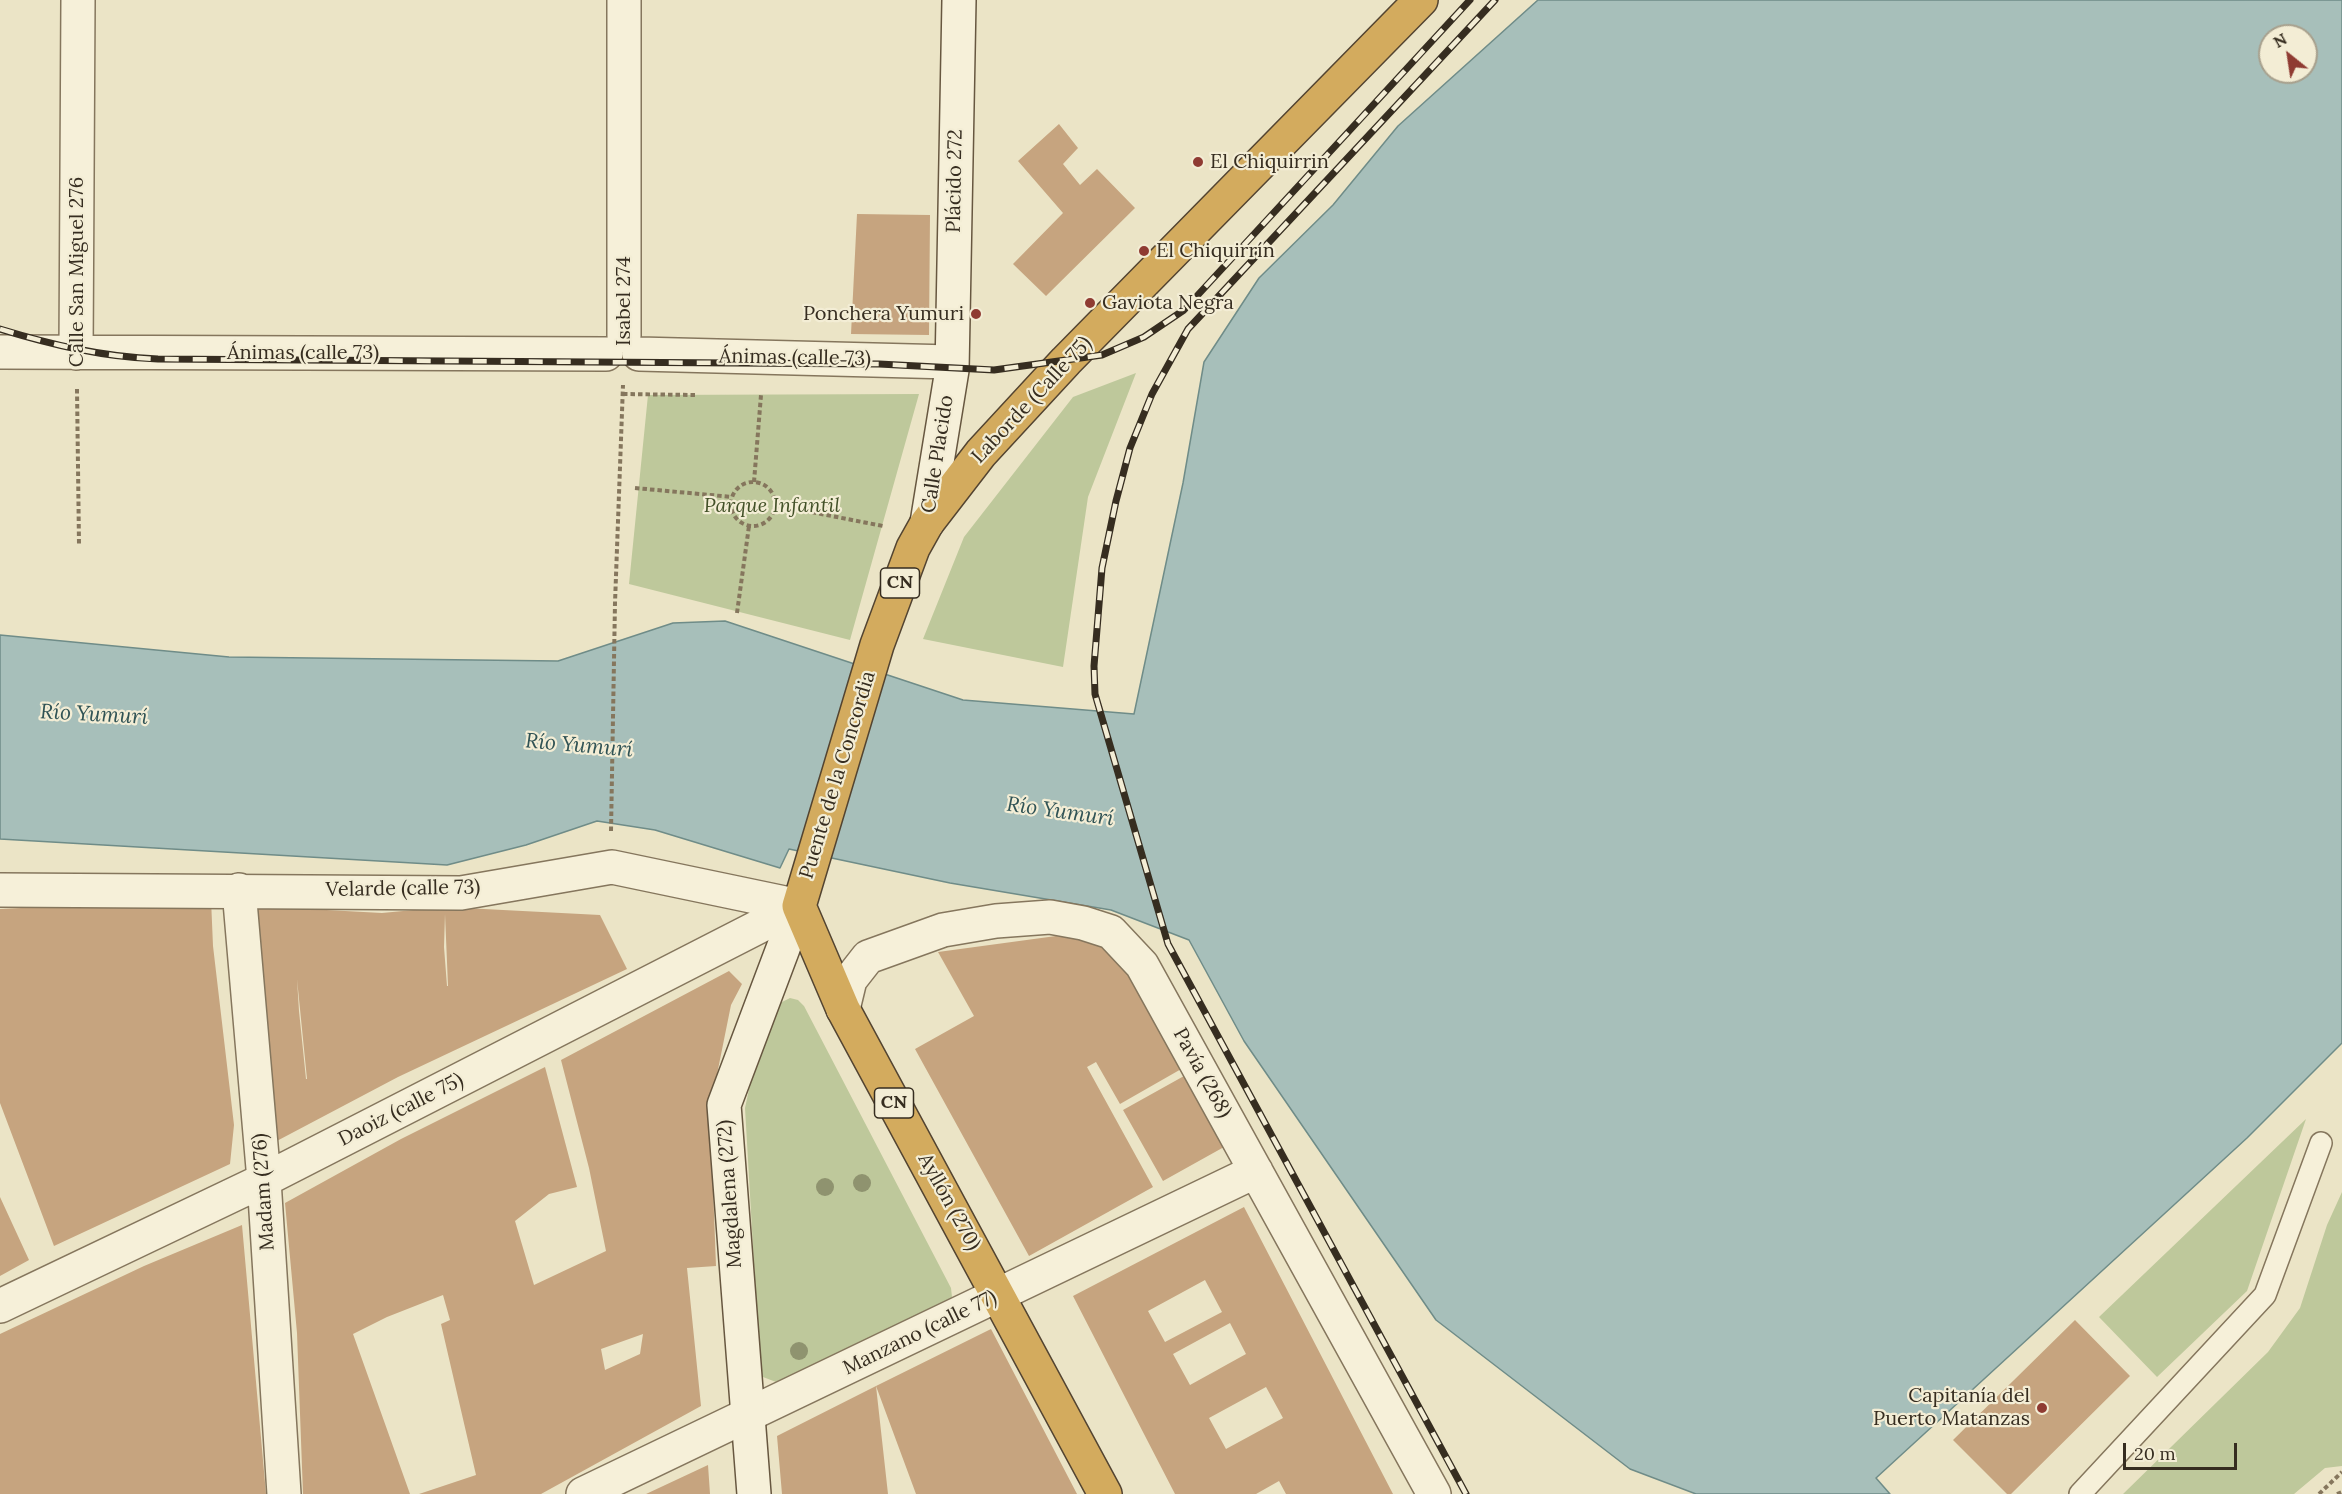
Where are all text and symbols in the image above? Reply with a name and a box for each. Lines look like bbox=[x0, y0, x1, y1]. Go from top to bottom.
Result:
north arrow bbox=[2258, 24, 2318, 84]
text: N bbox=[2270, 28, 2290, 52]
street label: Plácido 272 bbox=[942, 129, 968, 233]
place label: El Chiquirrin bbox=[1210, 150, 1329, 174]
marker: El Chiquirrin bbox=[1191, 155, 1205, 169]
street label: Calle San Miguel 276 bbox=[65, 177, 89, 367]
place label: El Chiquirrín bbox=[1156, 239, 1275, 263]
marker: El Chiquirrín bbox=[1137, 244, 1151, 258]
street label: Isabel 274 bbox=[612, 256, 636, 346]
place label: Gaviota Negra bbox=[1102, 291, 1234, 315]
marker: Gaviota Negra bbox=[1083, 296, 1097, 310]
place label: Ponchera Yumuri bbox=[803, 302, 964, 326]
marker: Ponchera Yumuri bbox=[969, 307, 983, 321]
street label: Laborde (Calle 75) bbox=[967, 331, 1097, 469]
street label: Ánimas (calle 73) bbox=[227, 341, 379, 365]
street label: Ánimas (calle 73) bbox=[719, 345, 871, 371]
street label: Calle Placido bbox=[917, 393, 959, 515]
park label: Parque Infantil bbox=[704, 494, 840, 518]
road number: CN bbox=[880, 568, 920, 598]
street label: Puente de la Concordia bbox=[795, 668, 881, 882]
water label: Río Yumurí bbox=[39, 700, 149, 730]
water label: Río Yumurí bbox=[524, 729, 634, 763]
water label: Río Yumurí bbox=[1005, 792, 1115, 832]
street label: Velarde (calle 73) bbox=[326, 876, 480, 902]
street label: Pavía (268) bbox=[1168, 1024, 1236, 1122]
street label: Daoiz (calle 75) bbox=[334, 1068, 468, 1152]
road number: CN bbox=[874, 1088, 914, 1118]
street label: Magdalena (272) bbox=[713, 1119, 747, 1269]
street label: Madam (276) bbox=[248, 1133, 280, 1251]
street label: Ayllón (270) bbox=[913, 1149, 985, 1255]
street label: Manzano (calle 77) bbox=[839, 1285, 1001, 1381]
place label: Capitanía del Puerto Matanzas bbox=[1873, 1384, 2030, 1431]
marker: Capitanía del Puerto Matanzas bbox=[2035, 1401, 2049, 1415]
scale bar bbox=[2126, 1431, 2240, 1469]
text: 20 m bbox=[2134, 1442, 2176, 1465]

